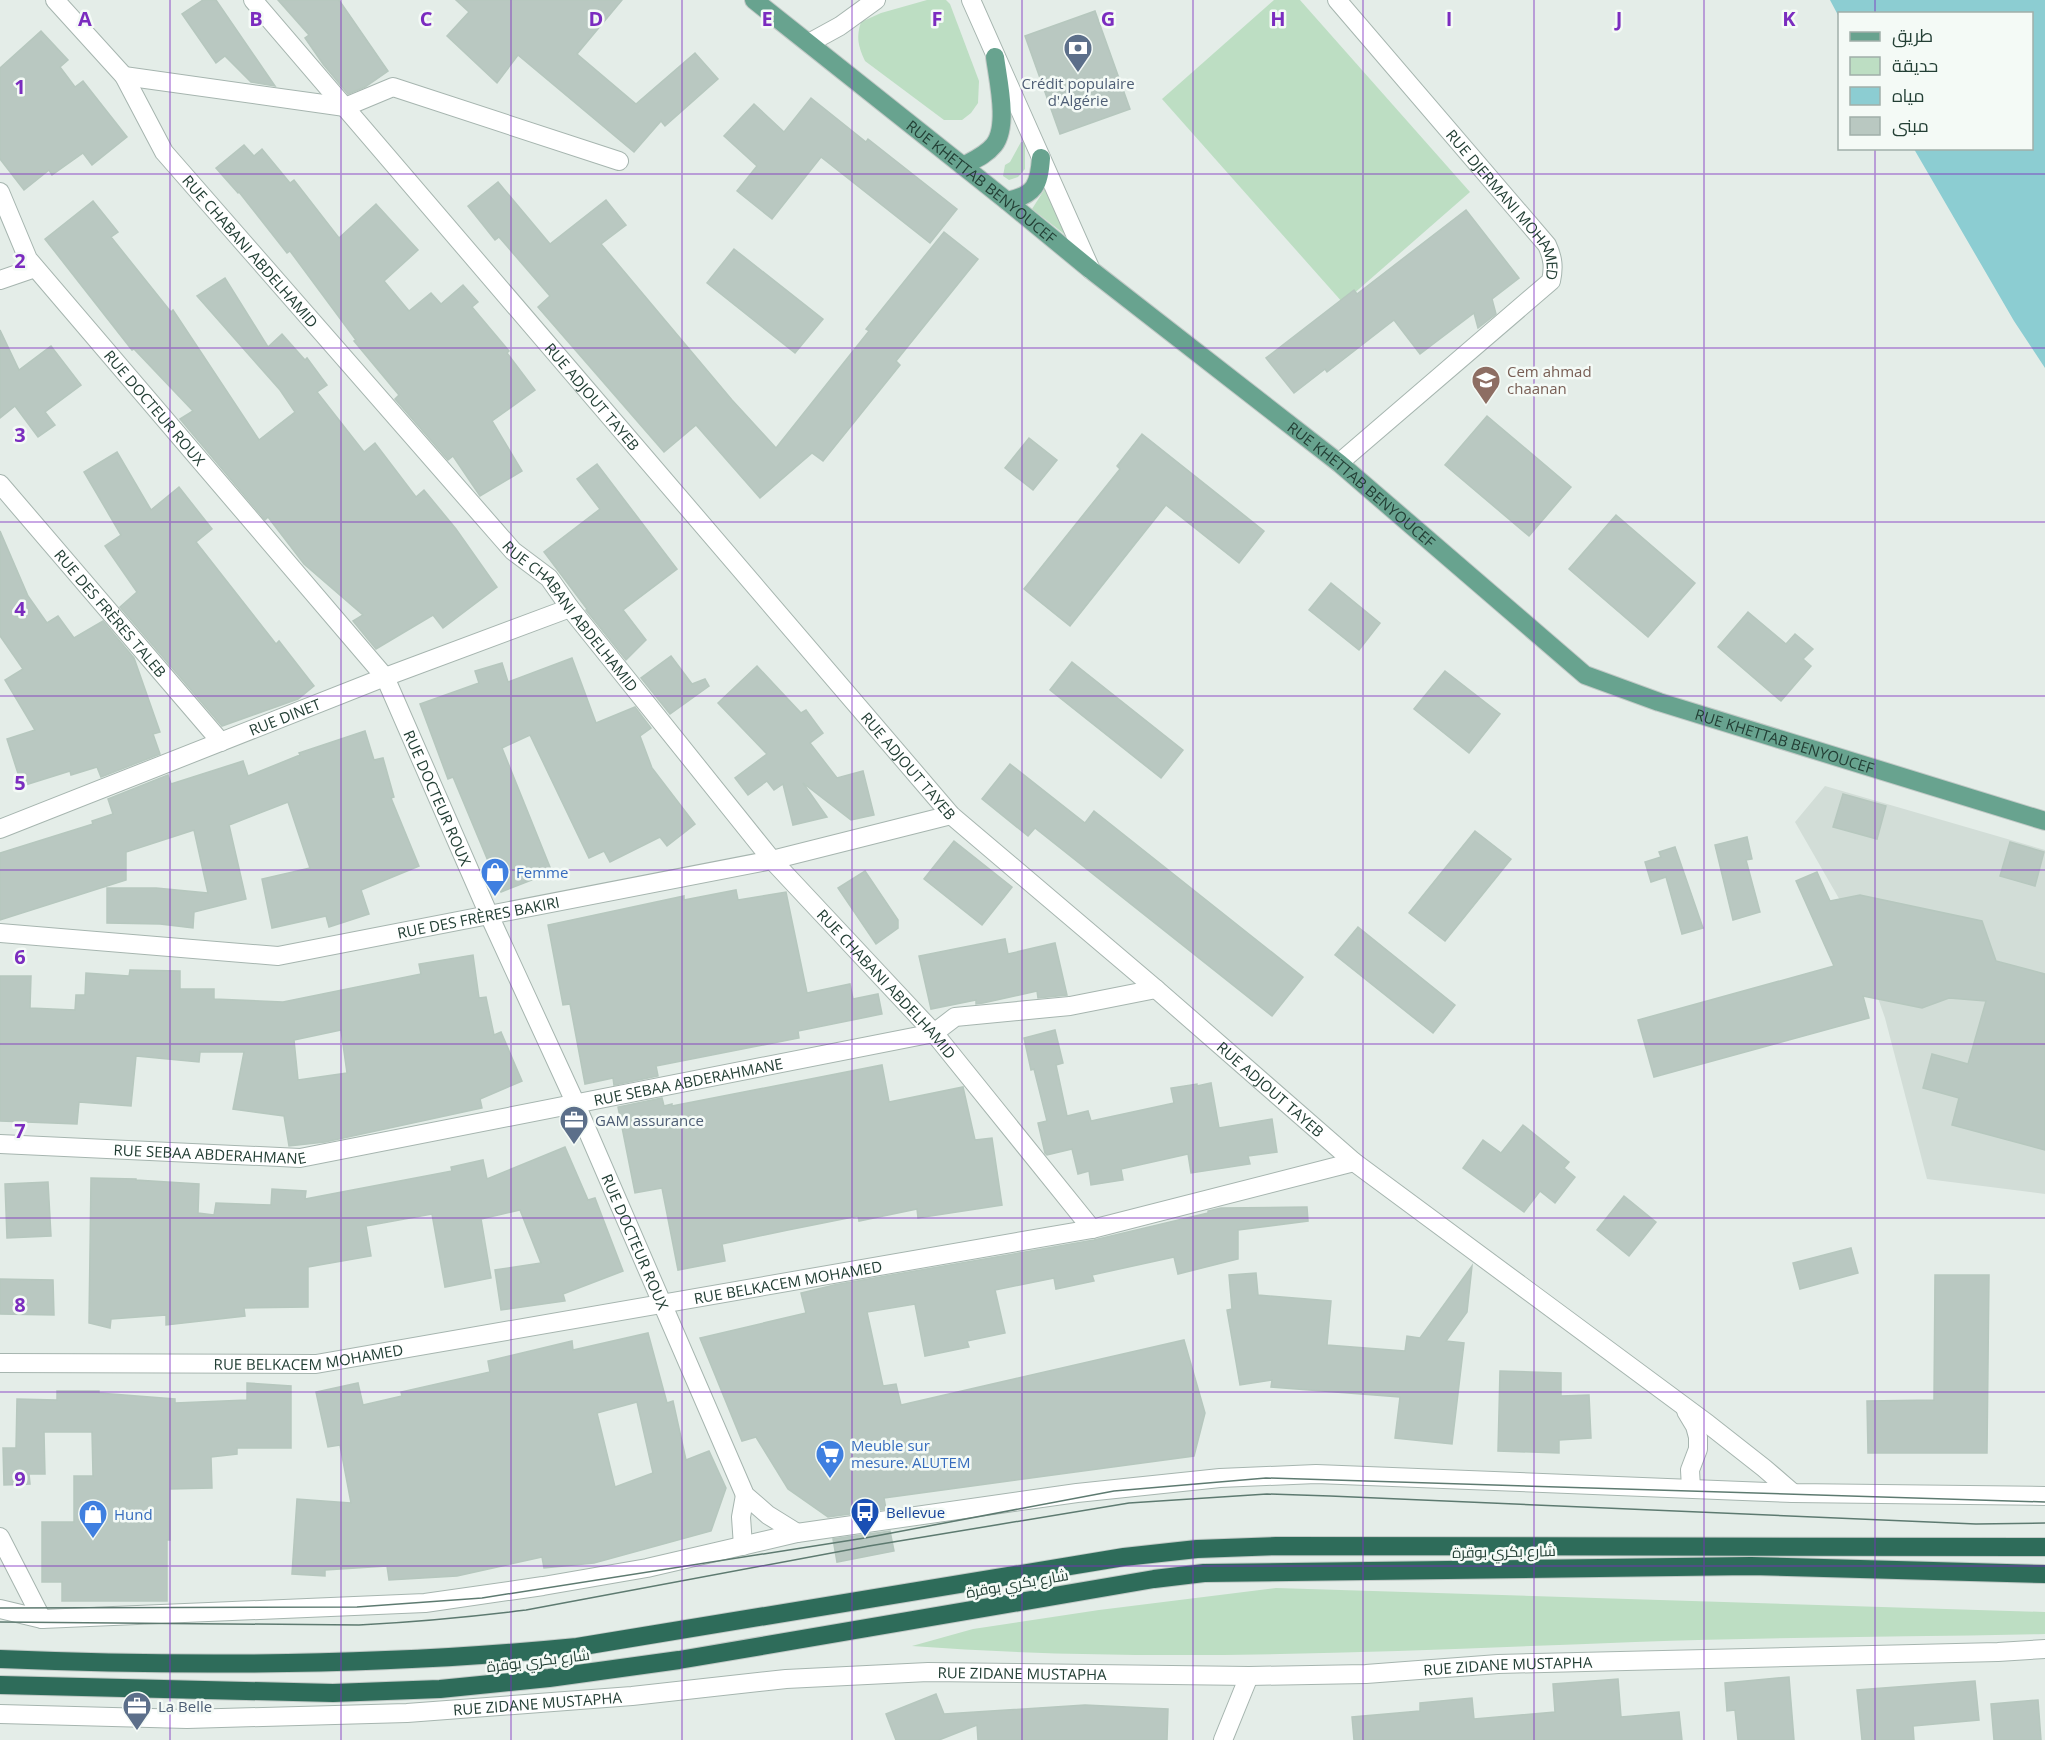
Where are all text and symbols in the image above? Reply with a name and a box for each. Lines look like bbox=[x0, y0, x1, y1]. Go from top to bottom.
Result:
text: A bbox=[78, 5, 92, 32]
text: B bbox=[249, 5, 263, 32]
text: C bbox=[420, 5, 433, 32]
text: D bbox=[589, 5, 603, 32]
text: E bbox=[761, 5, 773, 32]
text: F bbox=[932, 5, 942, 32]
text: G bbox=[1101, 5, 1115, 32]
text: H bbox=[1270, 5, 1286, 32]
text: I bbox=[1446, 5, 1452, 32]
text: J bbox=[1614, 5, 1622, 32]
text: K bbox=[1782, 5, 1796, 32]
legend bbox=[1838, 12, 2033, 150]
text: طريق bbox=[1892, 23, 1933, 48]
bank icon: Crédit populaire d'Algérie bbox=[1062, 32, 1094, 74]
text: حديقة bbox=[1892, 53, 1938, 77]
text: 1 bbox=[14, 73, 26, 100]
place label: Crédit populaire d'Algérie bbox=[1021, 73, 1135, 110]
text: مياه bbox=[1892, 83, 1925, 107]
text: مبنى bbox=[1892, 113, 1929, 137]
street label: RUE KHETTAB BENYOUCEF bbox=[903, 115, 1061, 248]
street label: RUE DJERMANI MOHAMED bbox=[1442, 125, 1563, 281]
street label: RUE CHABANI ABDELHAMID bbox=[178, 170, 323, 331]
text: 2 bbox=[14, 247, 26, 274]
street label: RUE ADJOUT TAYEB bbox=[541, 338, 644, 455]
street label: RUE DOCTEUR ROUX bbox=[100, 346, 210, 470]
place label: Cem ahmad chaanan bbox=[1507, 361, 1592, 398]
school or university icon: Cem ahmad chaanan bbox=[1470, 364, 1502, 406]
street label: RUE KHETTAB BENYOUCEF bbox=[1284, 417, 1440, 552]
text: 3 bbox=[14, 421, 26, 448]
street label: RUE CHABANI ABDELHAMID bbox=[498, 536, 643, 695]
street label: RUE DES FRÈRES TALEB bbox=[50, 545, 171, 681]
text: 4 bbox=[14, 595, 26, 622]
street label: RUE DINET bbox=[246, 693, 324, 740]
street label: RUE KHETTAB BENYOUCEF bbox=[1692, 704, 1877, 778]
street label: RUE ADJOUT TAYEB bbox=[857, 707, 960, 824]
street label: RUE DOCTEUR ROUX bbox=[399, 727, 476, 869]
text: 5 bbox=[14, 769, 26, 796]
shop icon: Femme bbox=[479, 856, 511, 898]
place label: Femme bbox=[516, 862, 568, 882]
street label: RUE DES FRÈRES BAKIRI bbox=[395, 892, 561, 943]
street label: RUE CHABANI ABDELHAMID bbox=[813, 905, 961, 1063]
text: 6 bbox=[14, 943, 26, 970]
street label: RUE ADJOUT TAYEB bbox=[1213, 1037, 1328, 1141]
street label: RUE SEBAA ABDERAHMANE bbox=[592, 1053, 785, 1110]
office icon: GAM assurance bbox=[558, 1104, 590, 1146]
place label: GAM assurance bbox=[595, 1110, 704, 1130]
text: 7 bbox=[14, 1117, 26, 1144]
street label: RUE SEBAA ABDERAHMANE bbox=[113, 1139, 308, 1168]
street label: RUE DOCTEUR ROUX bbox=[597, 1171, 674, 1313]
street label: RUE BELKACEM MOHAMED bbox=[692, 1256, 884, 1308]
text: 8 bbox=[14, 1291, 26, 1318]
street label: RUE BELKACEM MOHAMED bbox=[214, 1339, 405, 1374]
place label: Meuble sur mesure. ALUTEM bbox=[851, 1435, 970, 1472]
supermarket icon: Meuble sur mesure. ALUTEM bbox=[814, 1438, 846, 1480]
text: 9 bbox=[14, 1465, 26, 1492]
bus stop icon: Bellevue bbox=[849, 1496, 881, 1538]
shop icon: Hund bbox=[77, 1498, 109, 1540]
place label: Bellevue bbox=[886, 1502, 945, 1522]
place label: Hund bbox=[114, 1504, 153, 1524]
street label: شارع بكري بوقرة bbox=[1452, 1540, 1556, 1565]
street label: شارع بكري بوقرة bbox=[964, 1564, 1070, 1605]
street label: شارع بكري بوقرة bbox=[485, 1644, 591, 1679]
street label: RUE ZIDANE MUSTAPHA bbox=[1423, 1652, 1593, 1680]
street label: RUE ZIDANE MUSTAPHA bbox=[937, 1662, 1107, 1684]
street label: RUE ZIDANE MUSTAPHA bbox=[452, 1687, 623, 1719]
office icon: La Belle bbox=[121, 1690, 153, 1732]
place label: La Belle bbox=[158, 1696, 212, 1716]

